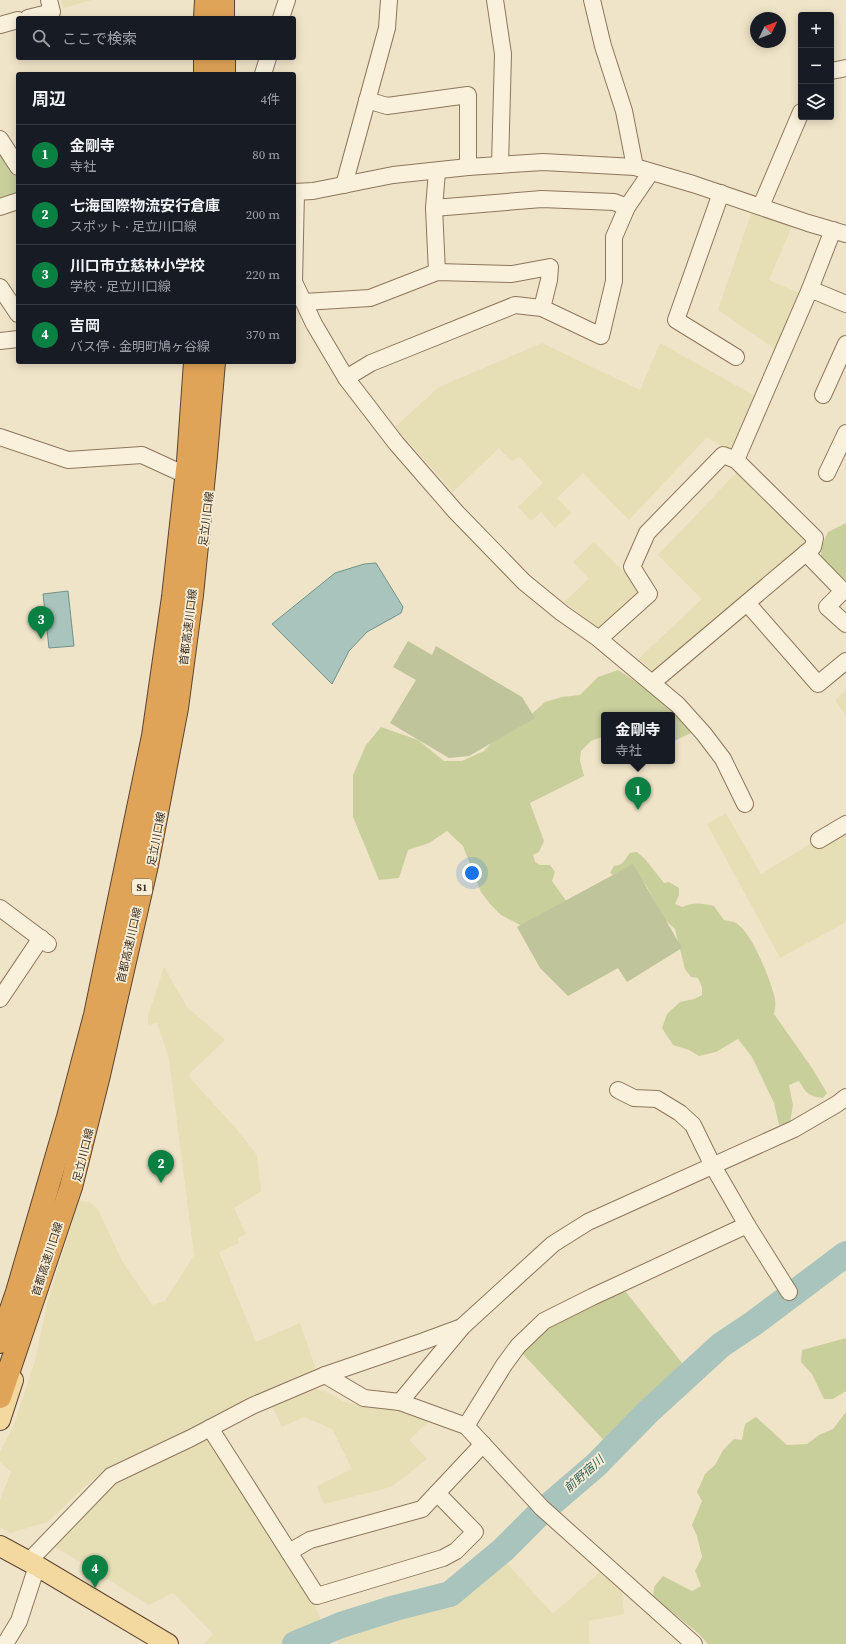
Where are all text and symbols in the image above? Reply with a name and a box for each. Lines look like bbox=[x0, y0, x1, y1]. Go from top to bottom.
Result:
north arrow bbox=[750, 12, 786, 48]
map controls bbox=[798, 12, 834, 120]
button: + bbox=[798, 12, 834, 48]
search box bbox=[16, 16, 296, 60]
icon: search bbox=[30, 27, 52, 49]
text: ここで検索 bbox=[62, 28, 137, 49]
button: − bbox=[798, 48, 834, 84]
button: layers bbox=[798, 84, 834, 120]
text: 周辺 bbox=[32, 87, 66, 111]
text: 4件 bbox=[260, 91, 280, 108]
text: 金剛寺 bbox=[70, 135, 115, 156]
text: 1 bbox=[41, 146, 49, 163]
text: 80 m bbox=[252, 146, 280, 163]
text: 寺社 bbox=[70, 158, 96, 175]
text: 七海国際物流安行倉庫 bbox=[70, 195, 220, 216]
text: 2 bbox=[41, 206, 49, 223]
text: 200 m bbox=[246, 206, 280, 223]
text: スポット · 足立川口線 bbox=[70, 218, 197, 235]
text: 川口市立慈林小学校 bbox=[70, 255, 205, 276]
text: 3 bbox=[41, 266, 49, 283]
text: 220 m bbox=[246, 266, 280, 283]
text: 学校 · 足立川口線 bbox=[70, 278, 171, 295]
text: 吉岡 bbox=[70, 315, 100, 336]
text: 4 bbox=[41, 326, 49, 343]
text: 370 m bbox=[246, 326, 280, 343]
text: バス停 · 金明町鳩ヶ谷線 bbox=[70, 338, 210, 355]
street label: 足立川口線 bbox=[196, 491, 217, 547]
street label: 首都高速川口線 bbox=[176, 588, 201, 666]
pin: 3 bbox=[28, 606, 54, 639]
popup bbox=[601, 712, 675, 764]
text: 金剛寺 bbox=[615, 719, 661, 740]
text: 寺社 bbox=[615, 742, 642, 759]
pin: 1 bbox=[625, 777, 651, 810]
street label: 足立川口線 bbox=[144, 811, 169, 868]
your location bbox=[462, 863, 482, 883]
road number: S1 bbox=[132, 879, 152, 895]
street label: 首都高速川口線 bbox=[114, 906, 145, 984]
street label: 足立川口線 bbox=[70, 1127, 97, 1184]
pin: 2 bbox=[148, 1150, 174, 1183]
street label: 首都高速川口線 bbox=[28, 1220, 67, 1298]
water label: 前野宿川 bbox=[561, 1451, 609, 1496]
pin: 4 bbox=[82, 1555, 108, 1588]

